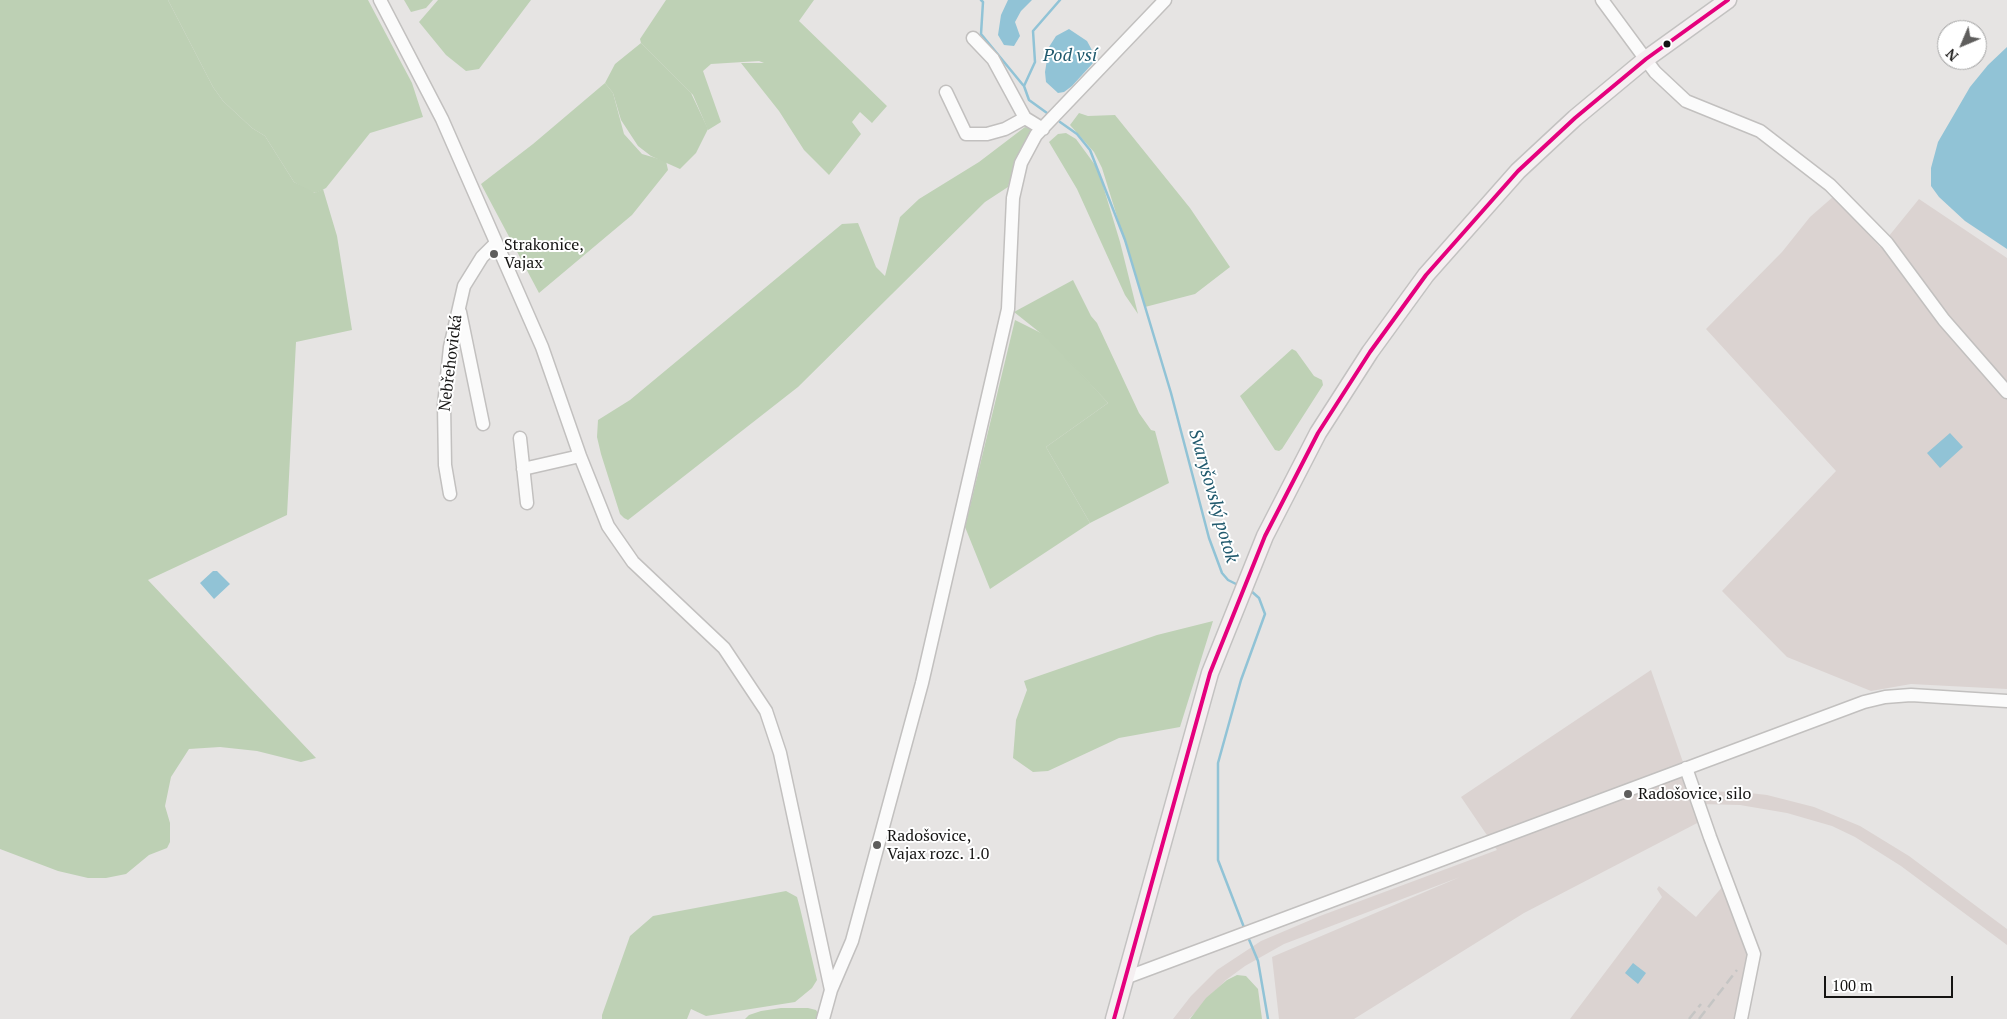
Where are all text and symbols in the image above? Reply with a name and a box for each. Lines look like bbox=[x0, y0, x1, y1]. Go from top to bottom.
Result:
north arrow bbox=[1937, 20, 1987, 70]
unlabelled marker bbox=[1662, 39, 1672, 49]
water label: Pod vsí bbox=[1043, 45, 1097, 67]
text: N bbox=[1941, 45, 1962, 66]
place label: Strakonice, Vajax bbox=[504, 235, 584, 273]
marker: Strakonice, Vajax bbox=[488, 248, 500, 260]
street label: Nebřehovická bbox=[436, 314, 466, 412]
water label: Svaryšovský potok bbox=[1184, 427, 1242, 565]
place label: Radošovice, silo bbox=[1638, 784, 1751, 804]
marker: Radošovice, silo bbox=[1622, 788, 1634, 800]
place label: Radošovice, Vajax rozc. 1.0 bbox=[887, 826, 989, 864]
marker: Radošovice, Vajax rozc. 1.0 bbox=[871, 839, 883, 851]
scale bar bbox=[1827, 966, 1956, 998]
text: 100 m bbox=[1832, 975, 1873, 995]

